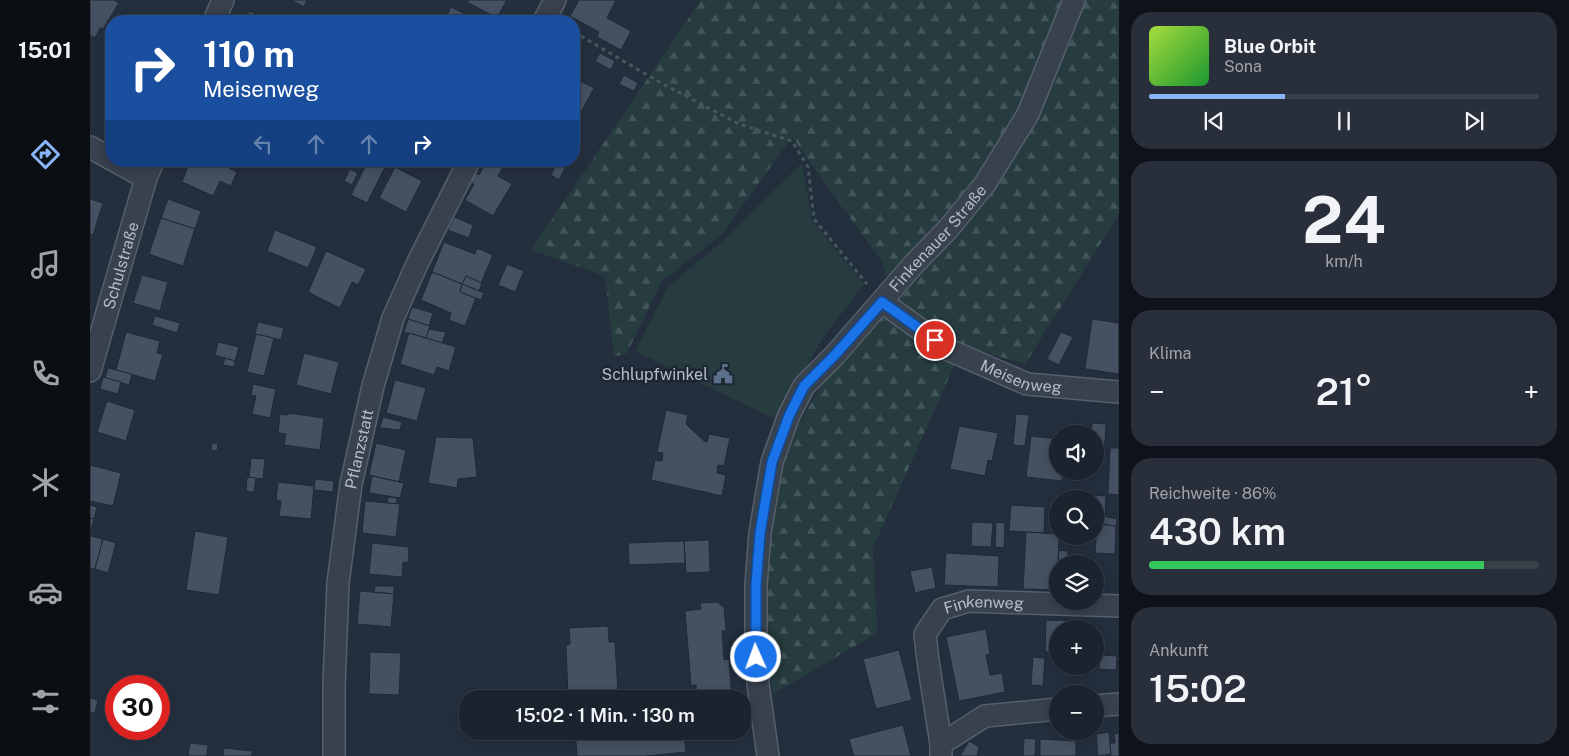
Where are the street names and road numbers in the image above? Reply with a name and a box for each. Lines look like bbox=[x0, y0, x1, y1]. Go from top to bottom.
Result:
street label: Finkenauer Straße bbox=[885, 181, 990, 295]
street label: Schulstraße bbox=[99, 219, 142, 311]
street label: Meisenweg bbox=[978, 355, 1063, 396]
street label: Pflanzstatt bbox=[341, 407, 377, 491]
street label: Finkenweg bbox=[941, 591, 1024, 617]

